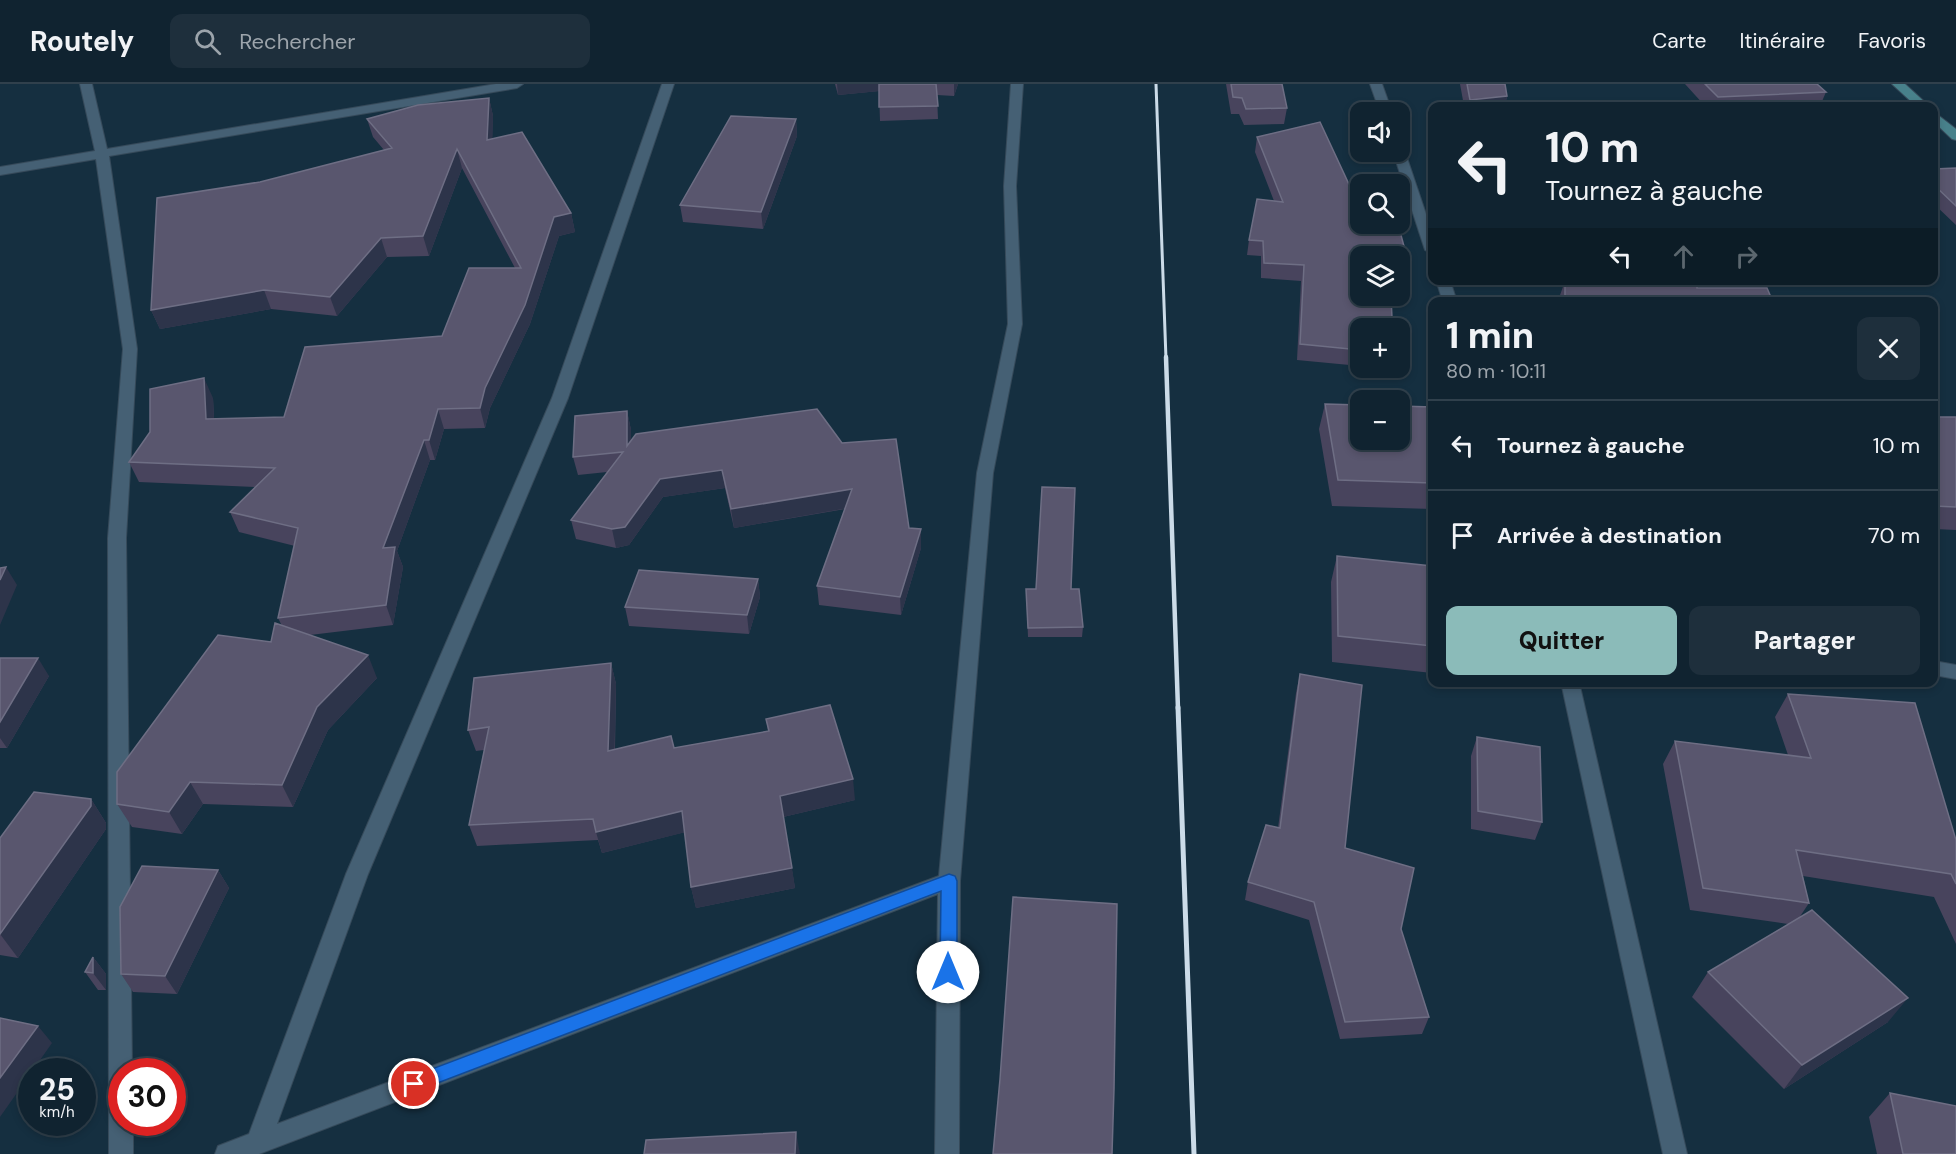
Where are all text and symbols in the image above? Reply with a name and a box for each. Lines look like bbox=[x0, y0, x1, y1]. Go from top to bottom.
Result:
search box bbox=[170, 14, 590, 68]
text: Routely bbox=[30, 23, 134, 60]
icon: search bbox=[191, 25, 224, 58]
text: Rechercher bbox=[239, 27, 355, 56]
text: Carte bbox=[1652, 27, 1706, 55]
text: Itinéraire bbox=[1739, 27, 1825, 55]
text: Favoris bbox=[1858, 27, 1926, 55]
map controls bbox=[1350, 102, 1410, 450]
button: sound bbox=[1350, 102, 1410, 162]
text: 10 m bbox=[1545, 120, 1639, 175]
icon: left bbox=[1446, 126, 1524, 204]
text: Tournez à gauche bbox=[1545, 173, 1763, 208]
button: search bbox=[1350, 174, 1410, 234]
icon: left bbox=[1604, 240, 1637, 273]
icon: ahead bbox=[1667, 240, 1700, 273]
icon: right bbox=[1730, 240, 1763, 273]
button: layers bbox=[1350, 246, 1410, 306]
text: 1 min bbox=[1446, 312, 1534, 359]
button: close bbox=[1857, 317, 1920, 380]
button: + bbox=[1350, 318, 1410, 378]
text: 80 m · 10:11 bbox=[1446, 358, 1546, 384]
button: − bbox=[1350, 390, 1410, 450]
icon: left bbox=[1446, 429, 1479, 462]
text: Tournez à gauche bbox=[1497, 431, 1685, 460]
text: 10 m bbox=[1873, 431, 1920, 460]
icon: arrive bbox=[1446, 519, 1479, 552]
text: Arrivée à destination bbox=[1497, 521, 1722, 550]
text: 70 m bbox=[1868, 521, 1920, 550]
button: Quitter bbox=[1446, 606, 1677, 675]
button: Partager bbox=[1689, 606, 1920, 675]
position arrow bbox=[916, 940, 980, 1004]
speed limit sign: 30 bbox=[108, 1058, 186, 1136]
pin bbox=[388, 1058, 439, 1109]
icon: arrive bbox=[397, 1067, 430, 1100]
text: 25 bbox=[39, 1070, 75, 1109]
text: km/h bbox=[39, 1102, 75, 1122]

